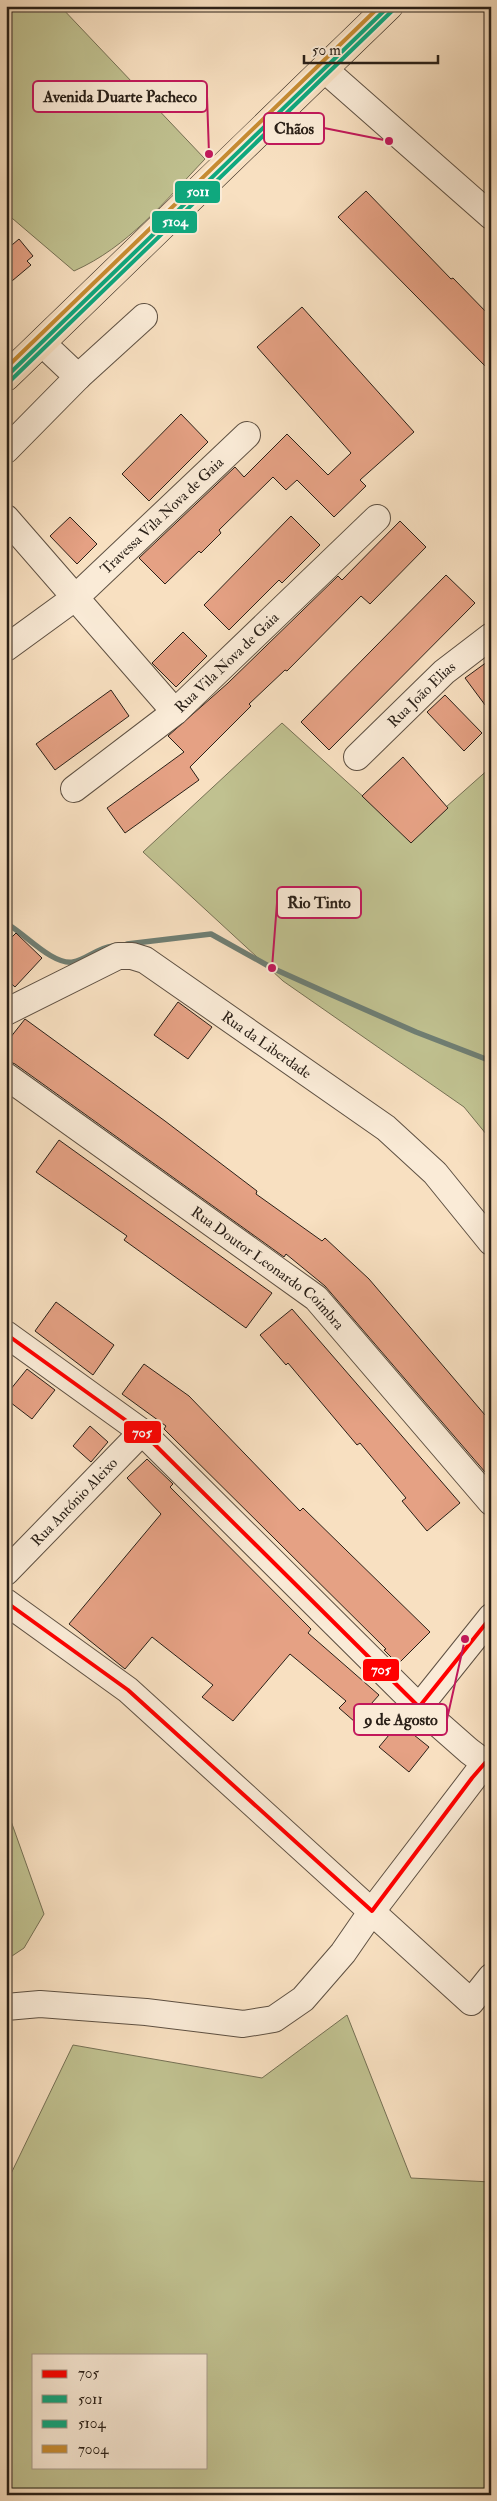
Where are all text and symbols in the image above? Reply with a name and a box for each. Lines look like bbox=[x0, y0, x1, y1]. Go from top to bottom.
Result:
scale bar bbox=[304, 32, 438, 64]
text: 50 m bbox=[312, 41, 341, 60]
callout: Avenida Duarte Pacheco bbox=[33, 81, 207, 112]
text: Avenida Duarte Pacheco bbox=[42, 87, 197, 107]
callout: Chãos bbox=[264, 113, 324, 144]
text: Chãos bbox=[274, 119, 314, 139]
line badge: 5011 bbox=[174, 180, 221, 204]
text: 5011 bbox=[186, 183, 210, 200]
line badge: 5104 bbox=[151, 210, 198, 234]
text: 5104 bbox=[162, 213, 189, 230]
street label: Travessa Vila Nova de Gaia bbox=[96, 452, 228, 578]
street label: Rua Vila Nova de Gaia bbox=[171, 607, 283, 717]
street label: Rua João Elias bbox=[384, 657, 459, 731]
callout: Rio Tinto bbox=[277, 887, 361, 918]
text: Rio Tinto bbox=[287, 893, 351, 913]
street label: Rua da Liberdade bbox=[218, 1007, 315, 1083]
street label: Rua Doutor Leonardo Coimbra bbox=[187, 1202, 349, 1334]
line badge: 705 bbox=[123, 1420, 162, 1444]
text: 705 bbox=[132, 1424, 153, 1441]
street label: Rua António Aleixo bbox=[27, 1453, 122, 1550]
line badge: 705 bbox=[362, 1658, 400, 1682]
text: 705 bbox=[371, 1661, 392, 1678]
callout: 9 de Agosto bbox=[354, 1704, 447, 1735]
text: 9 de Agosto bbox=[362, 1710, 438, 1731]
legend bbox=[32, 2354, 208, 2468]
text: 705 bbox=[78, 2364, 100, 2383]
text: 5011 bbox=[78, 2390, 103, 2409]
text: 5104 bbox=[78, 2414, 106, 2433]
text: 7004 bbox=[78, 2440, 109, 2459]

